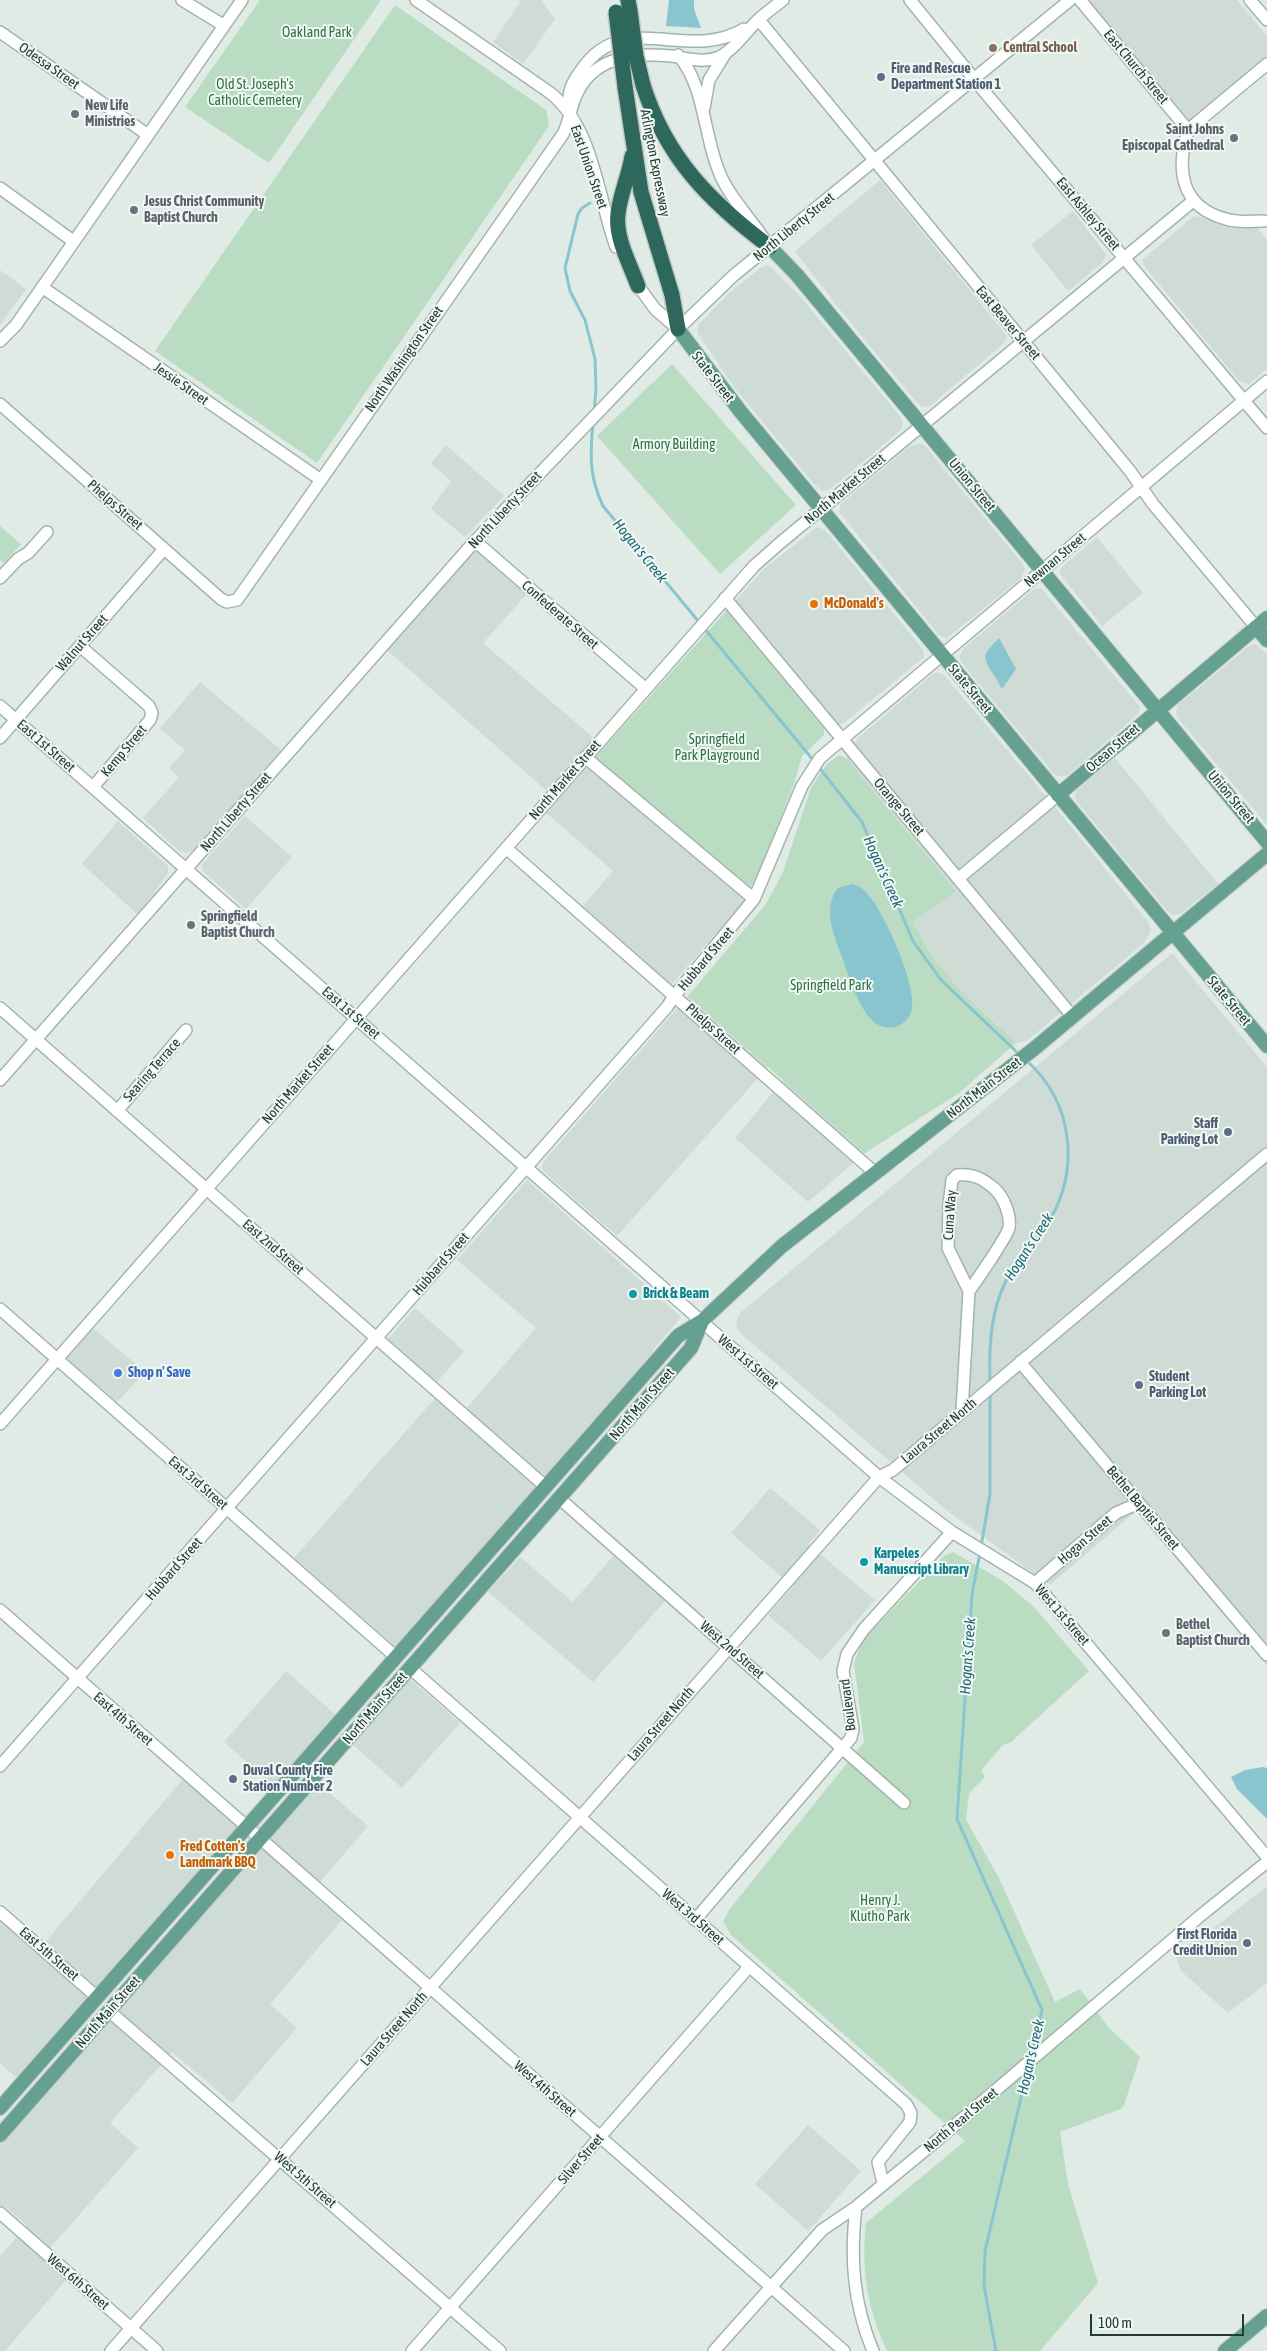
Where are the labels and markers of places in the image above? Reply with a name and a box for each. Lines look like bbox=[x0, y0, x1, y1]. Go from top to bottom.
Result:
place label: Central School bbox=[1003, 40, 1077, 56]
marker: Central School bbox=[987, 42, 999, 54]
place label: Fire and Rescue Department Station 1 bbox=[891, 61, 1001, 94]
marker: Fire and Rescue Department Station 1 bbox=[875, 71, 887, 83]
place label: New Life Ministries bbox=[85, 98, 135, 130]
marker: New Life Ministries bbox=[69, 108, 81, 120]
place label: Saint Johns Episcopal Cathedral bbox=[1122, 122, 1224, 154]
marker: Saint Johns Episcopal Cathedral bbox=[1228, 132, 1240, 144]
place label: Jesus Christ Community Baptist Church bbox=[144, 194, 264, 226]
marker: Jesus Christ Community Baptist Church bbox=[128, 204, 140, 216]
place label: McDonald's bbox=[824, 596, 884, 612]
marker: McDonald's bbox=[808, 598, 820, 610]
place label: Springfield Baptist Church bbox=[201, 909, 275, 942]
marker: Springfield Baptist Church bbox=[185, 919, 197, 931]
place label: Staff Parking Lot bbox=[1161, 1116, 1218, 1148]
marker: Staff Parking Lot bbox=[1222, 1126, 1234, 1138]
place label: Brick & Beam bbox=[643, 1286, 709, 1302]
marker: Brick & Beam bbox=[627, 1288, 639, 1300]
place label: Shop n' Save bbox=[128, 1365, 191, 1381]
marker: Shop n' Save bbox=[112, 1367, 124, 1379]
place label: Student Parking Lot bbox=[1149, 1369, 1206, 1401]
marker: Student Parking Lot bbox=[1133, 1379, 1145, 1391]
place label: Karpeles Manuscript Library bbox=[874, 1546, 969, 1578]
marker: Karpeles Manuscript Library bbox=[858, 1556, 870, 1568]
place label: Bethel Baptist Church bbox=[1176, 1617, 1250, 1650]
marker: Bethel Baptist Church bbox=[1160, 1627, 1172, 1639]
place label: Duval County Fire Station Number 2 bbox=[243, 1763, 333, 1795]
marker: Duval County Fire Station Number 2 bbox=[227, 1773, 239, 1785]
place label: Fred Cotten's Landmark BBQ bbox=[180, 1839, 256, 1871]
marker: Fred Cotten's Landmark BBQ bbox=[164, 1849, 176, 1861]
place label: First Florida Credit Union bbox=[1173, 1927, 1237, 1960]
marker: First Florida Credit Union bbox=[1241, 1937, 1253, 1949]

